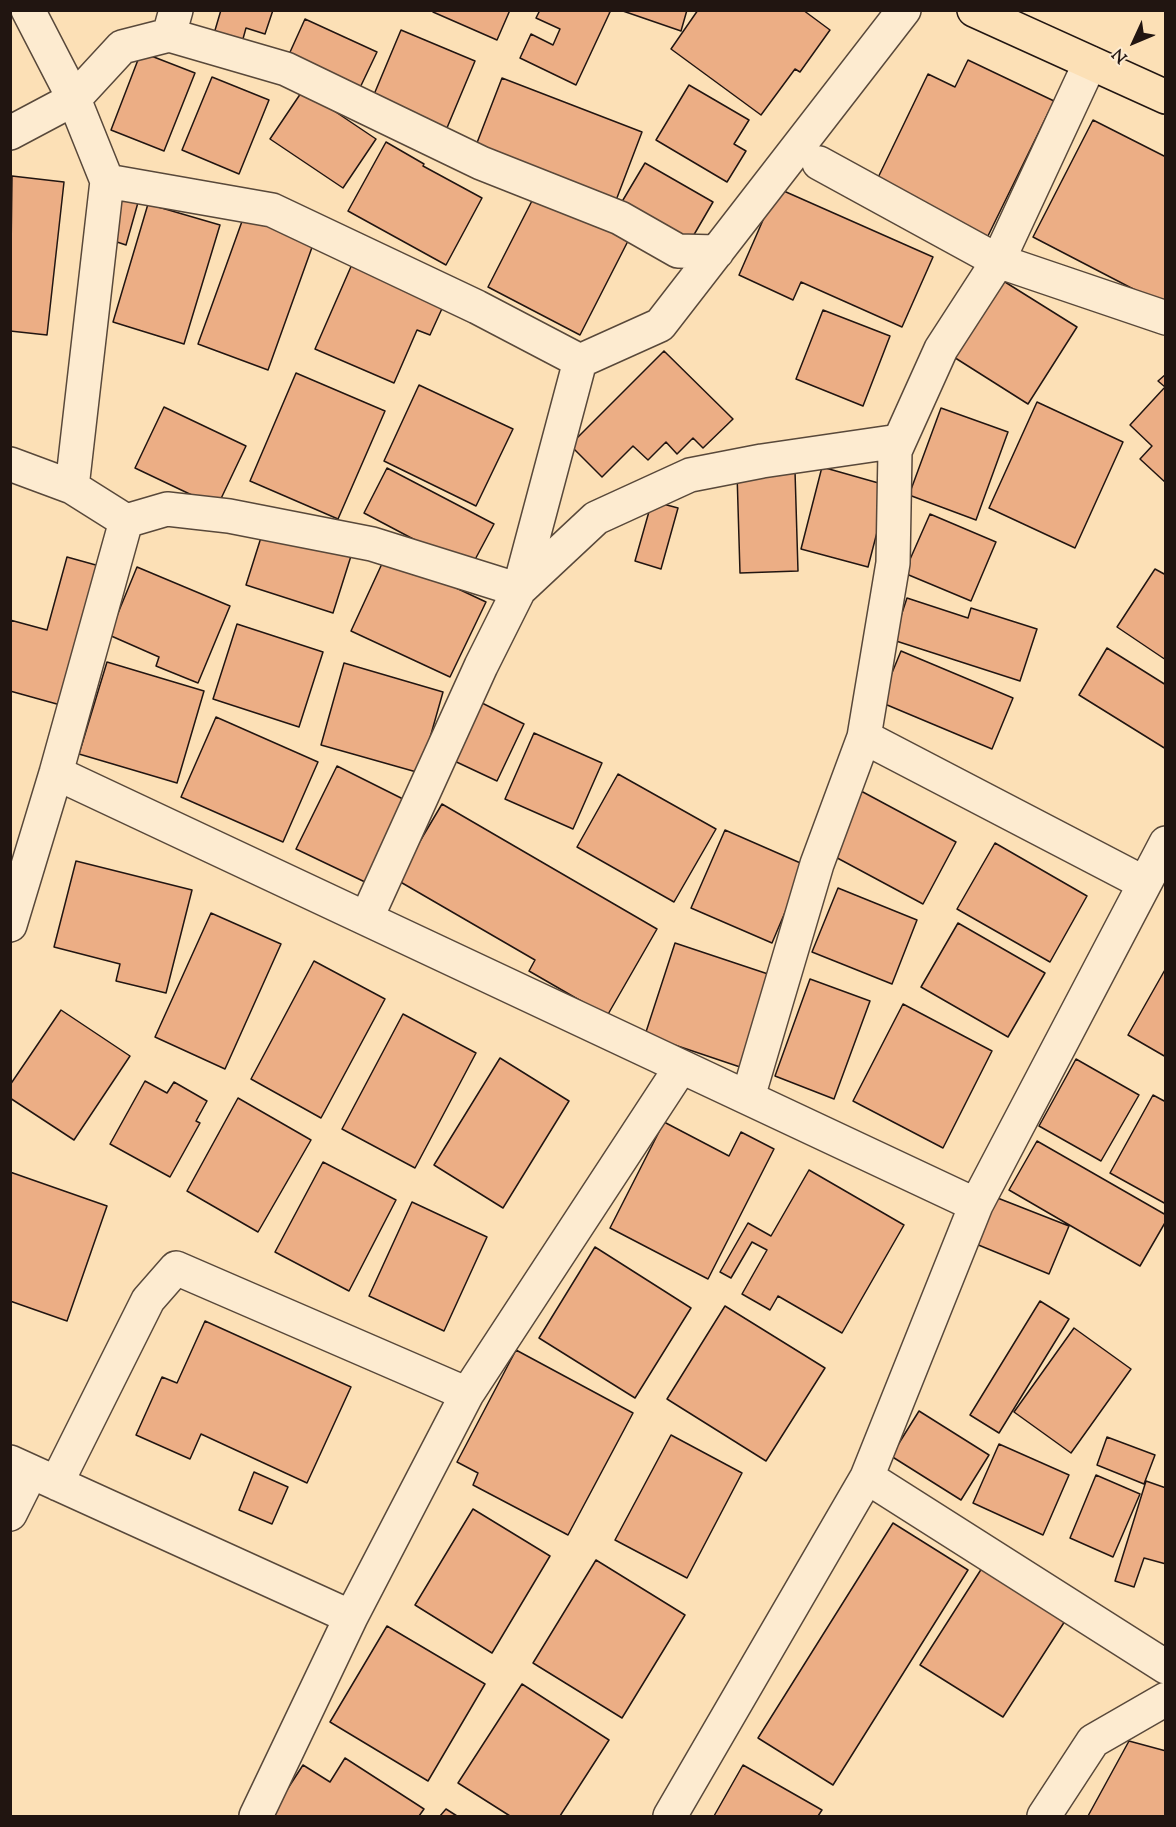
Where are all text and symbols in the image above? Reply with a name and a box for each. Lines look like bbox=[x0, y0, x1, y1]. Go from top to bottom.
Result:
north arrow bbox=[1104, 12, 1164, 72]
text: N bbox=[1108, 42, 1133, 67]

